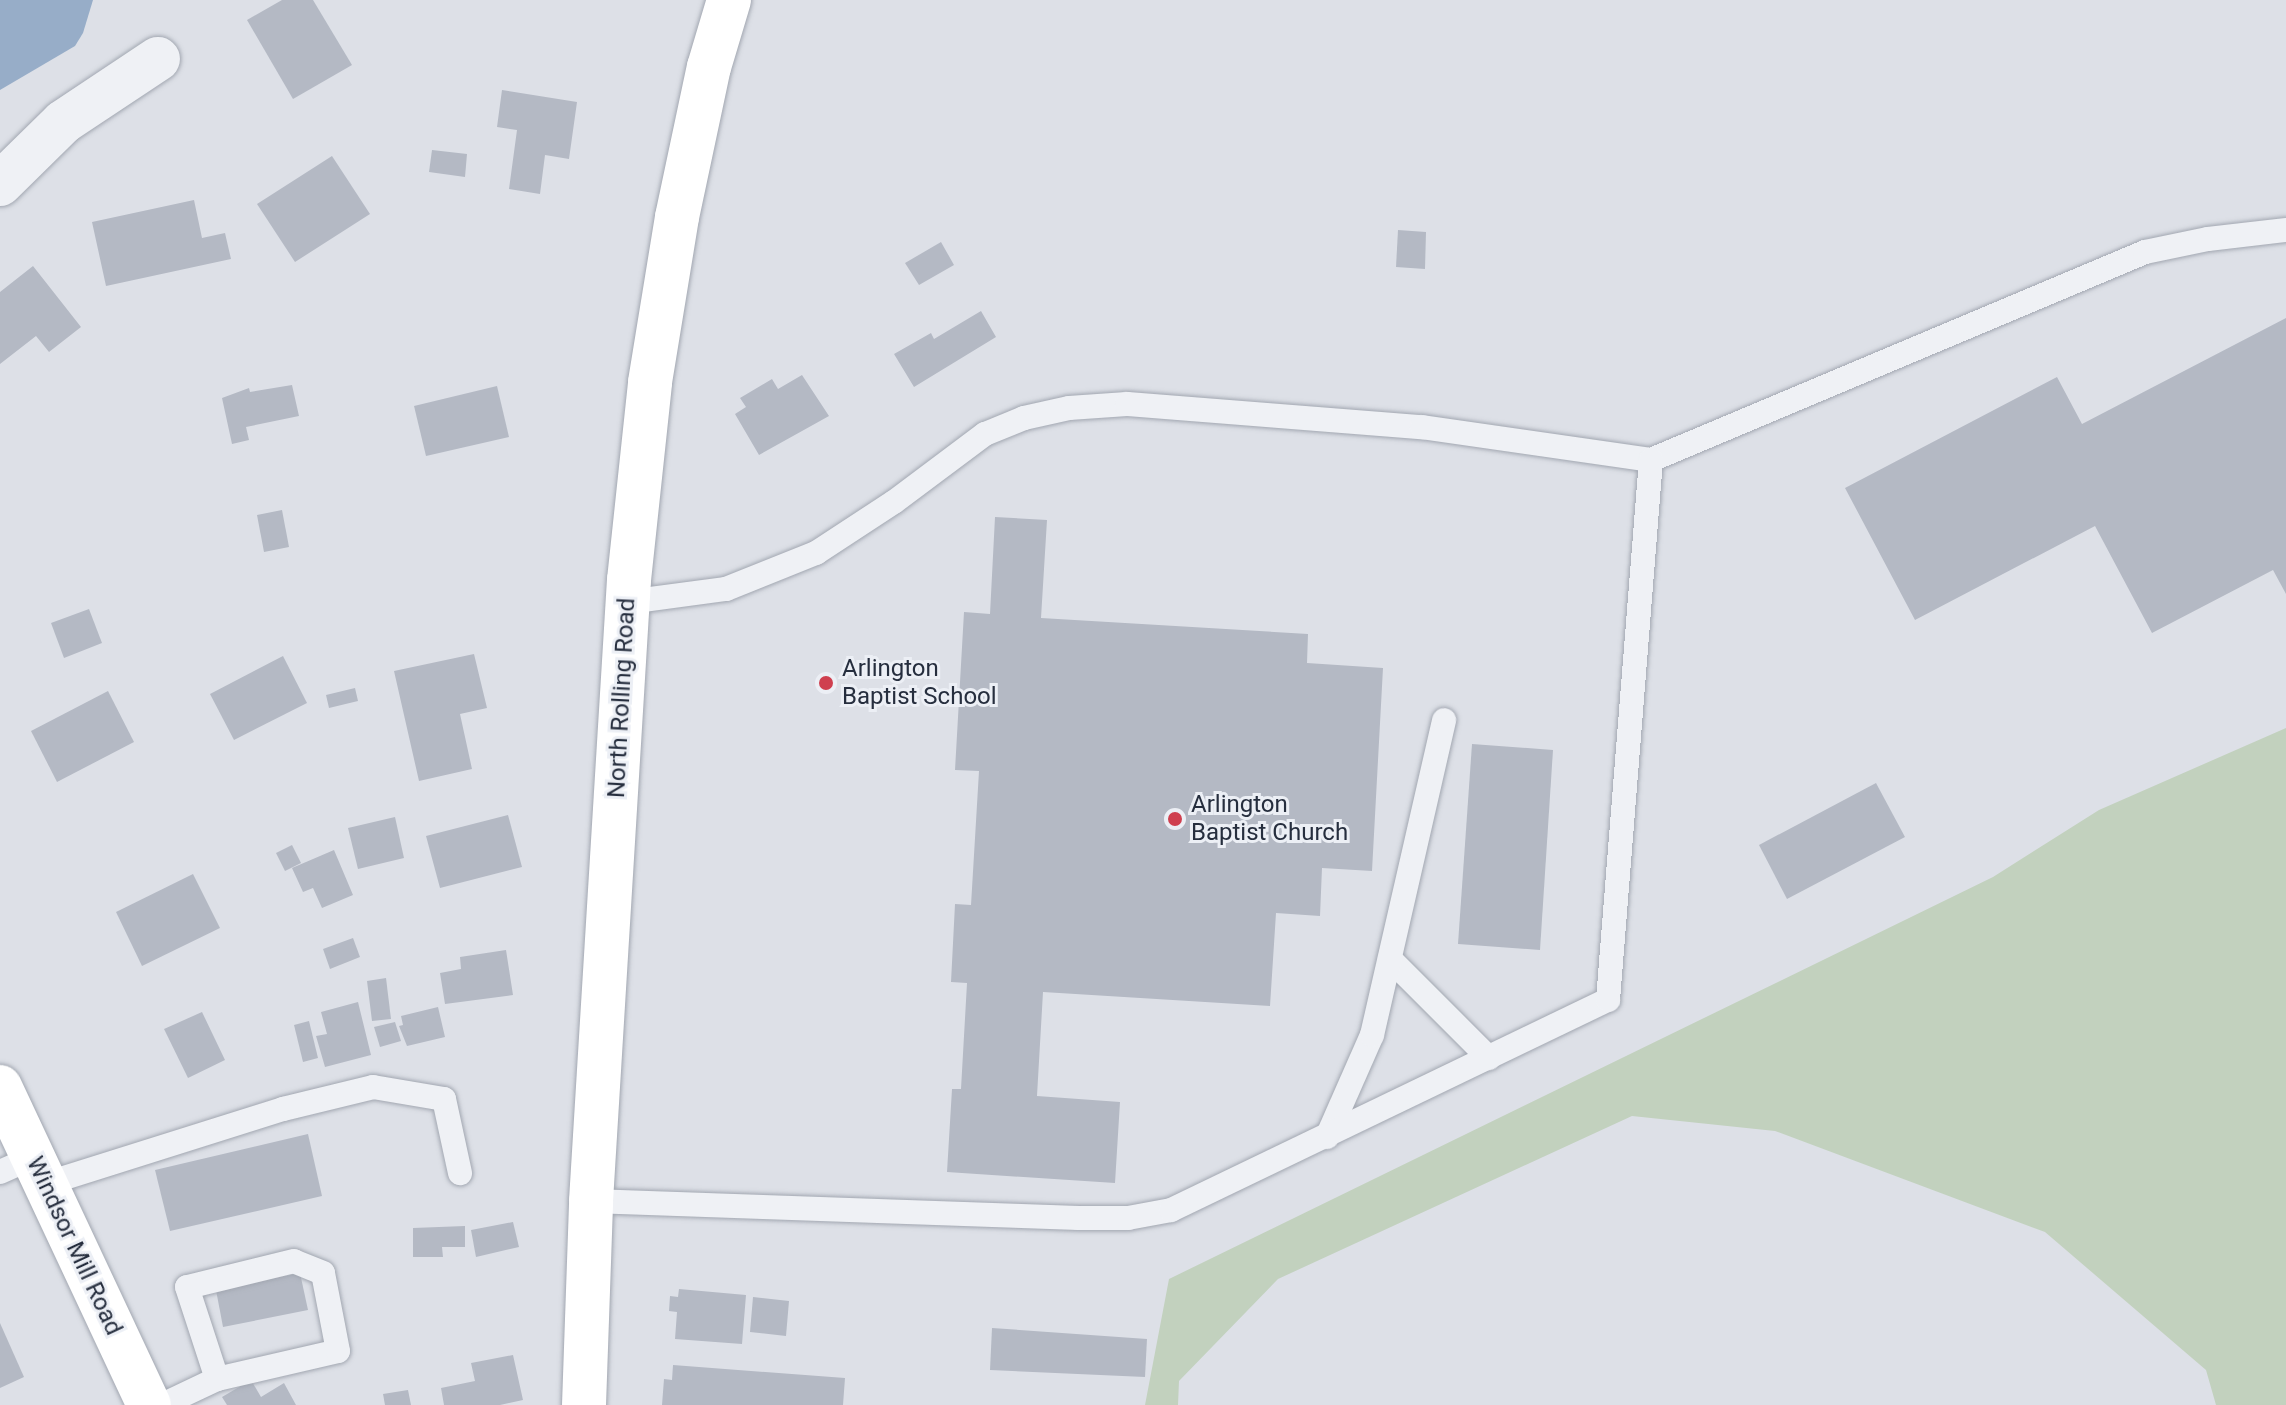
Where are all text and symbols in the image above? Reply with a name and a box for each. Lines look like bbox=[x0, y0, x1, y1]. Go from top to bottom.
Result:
street label: North Rolling Road bbox=[602, 597, 642, 799]
place label: Arlington Baptist School bbox=[842, 655, 997, 711]
marker: Arlington Baptist School bbox=[817, 674, 835, 692]
place label: Arlington Baptist Church bbox=[1191, 791, 1348, 847]
marker: Arlington Baptist Church bbox=[1166, 810, 1184, 828]
street label: Windsor Mill Road bbox=[20, 1152, 128, 1340]

